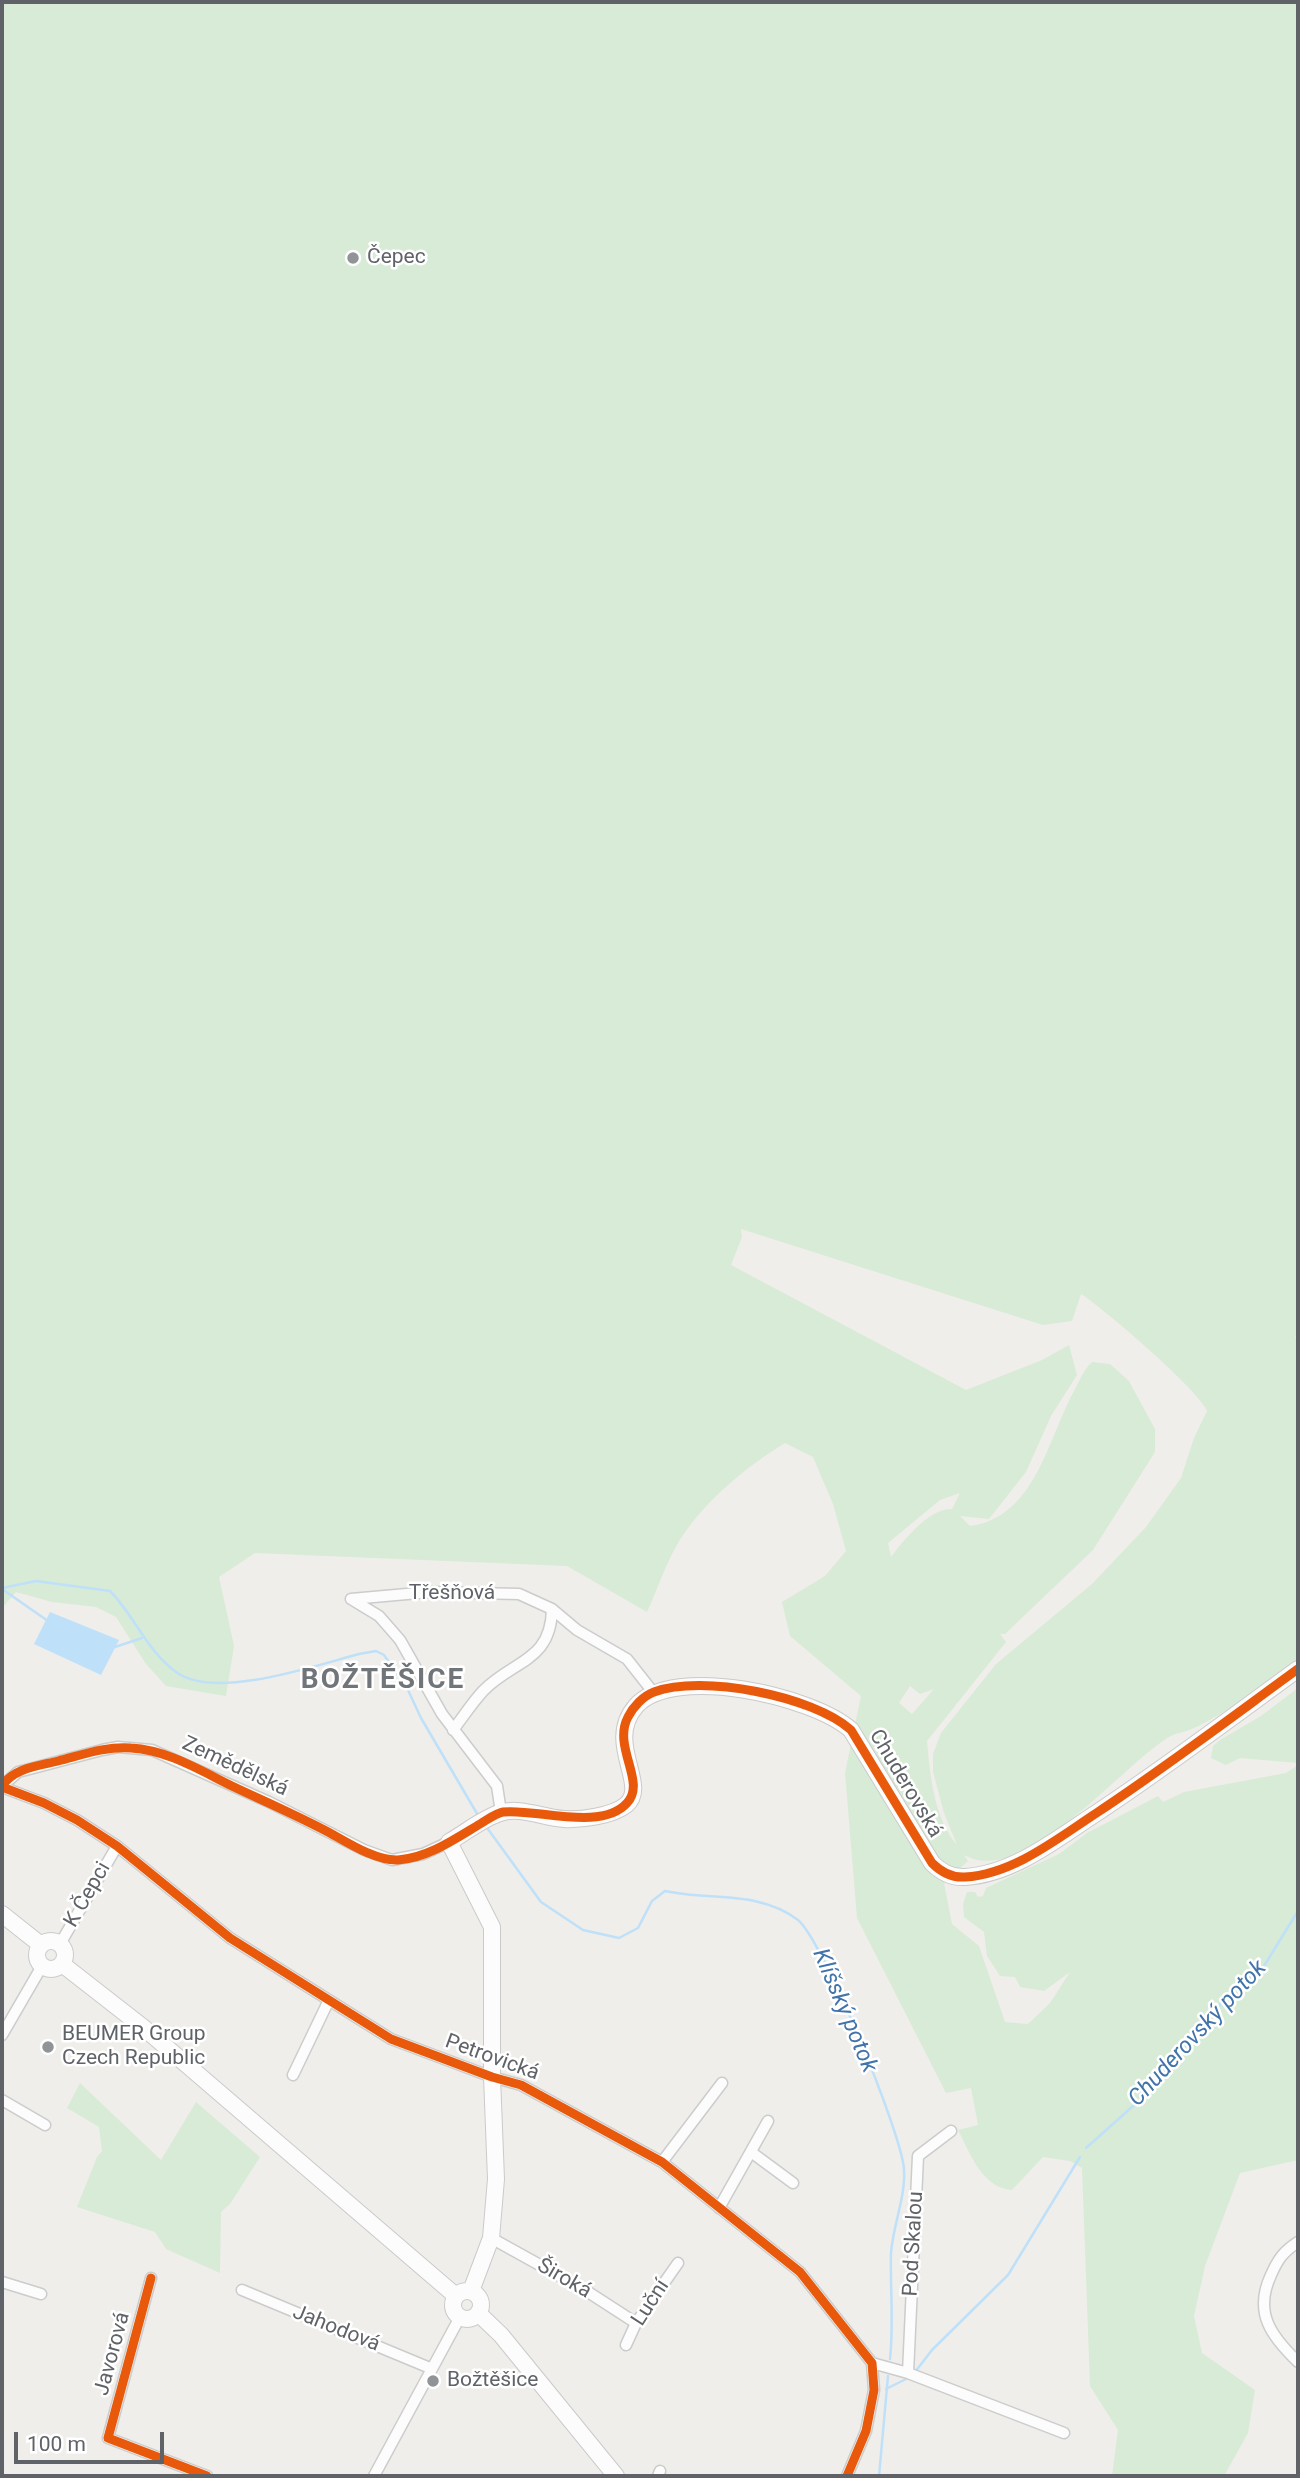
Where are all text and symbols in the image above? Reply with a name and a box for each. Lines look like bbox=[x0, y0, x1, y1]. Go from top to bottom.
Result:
place label: Čepec bbox=[367, 245, 426, 271]
marker: Čepec bbox=[345, 250, 361, 266]
street label: Třešňová bbox=[409, 1581, 495, 1607]
district label: BOŽTĚŠICE bbox=[302, 1664, 464, 1698]
street label: Chuderovská bbox=[863, 1725, 947, 1843]
street label: Zemědělská bbox=[178, 1731, 292, 1803]
street label: K Čepci bbox=[59, 1858, 117, 1932]
water label: Klíšský potok bbox=[806, 1945, 882, 2077]
water label: Chuderovský potok bbox=[1123, 1955, 1273, 2113]
place label: BEUMER Group Czech Republic bbox=[62, 2022, 206, 2072]
street label: Petrovická bbox=[442, 2029, 542, 2087]
marker: BEUMER Group Czech Republic bbox=[40, 2039, 56, 2055]
street label: Pod Skalou bbox=[899, 2191, 929, 2297]
street label: Široká bbox=[532, 2253, 596, 2305]
street label: Luční bbox=[627, 2275, 675, 2331]
street label: Jahodová bbox=[289, 2300, 383, 2358]
street label: Javorová bbox=[90, 2310, 136, 2398]
place label: Božtěšice bbox=[447, 2368, 538, 2394]
marker: Božtěšice bbox=[425, 2373, 441, 2389]
scale bar bbox=[18, 2418, 168, 2462]
text: 100 m bbox=[27, 2432, 86, 2456]

